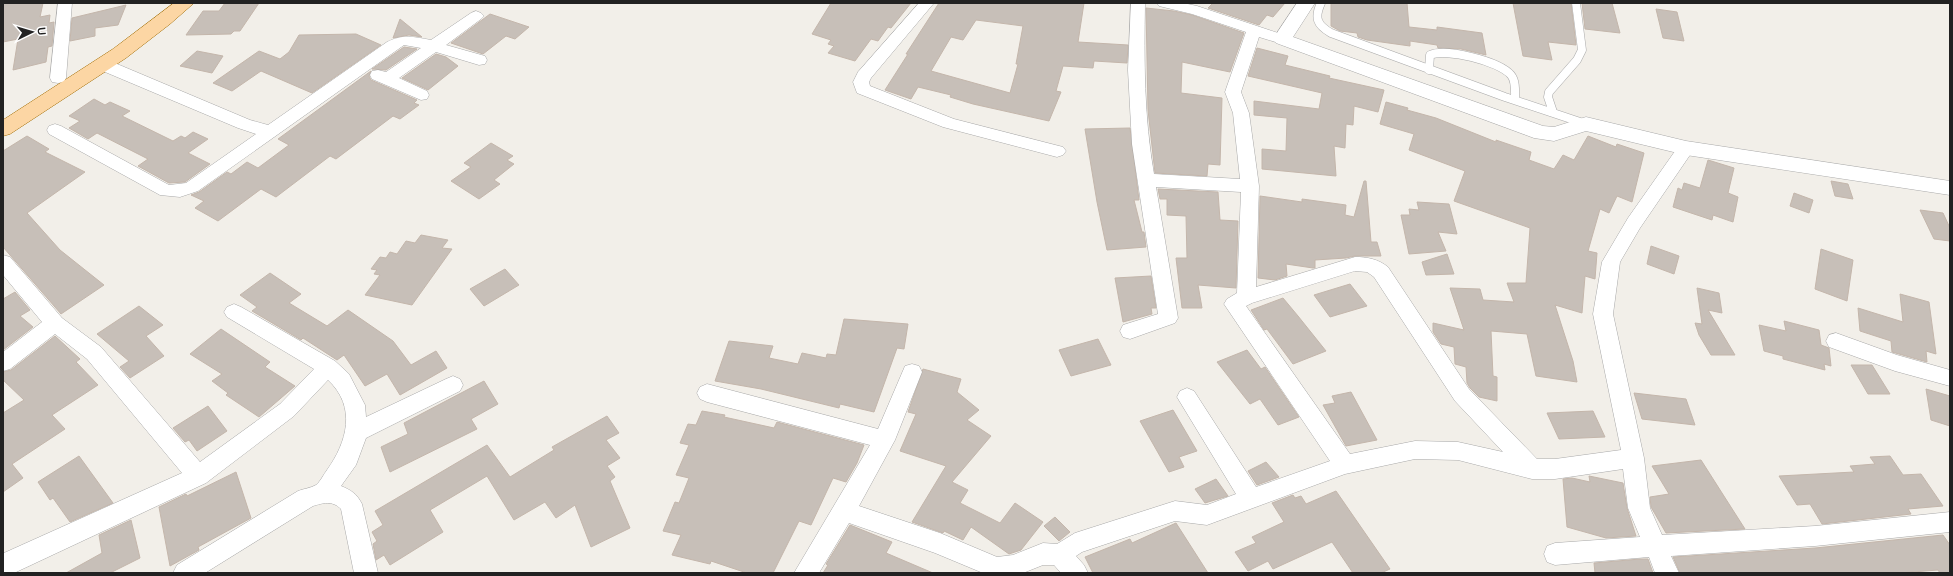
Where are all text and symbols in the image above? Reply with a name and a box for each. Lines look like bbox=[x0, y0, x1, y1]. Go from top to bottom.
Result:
north arrow bbox=[12, 12, 52, 52]
text: U bbox=[34, 26, 49, 36]

